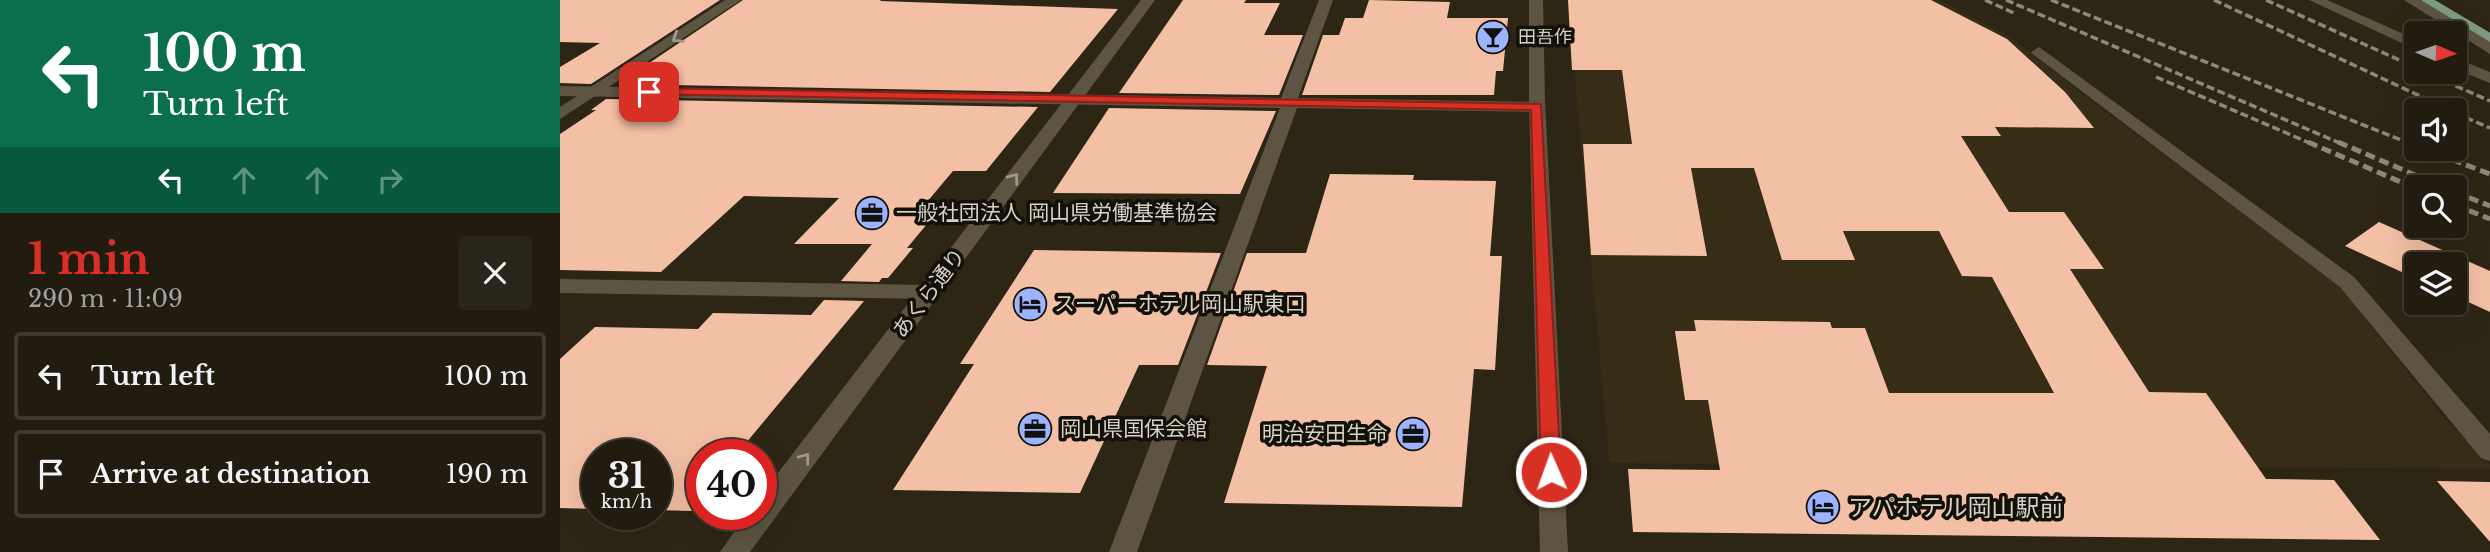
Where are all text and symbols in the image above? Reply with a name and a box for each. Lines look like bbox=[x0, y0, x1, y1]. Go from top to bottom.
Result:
bar icon: 田吾作 bbox=[1474, 18, 1512, 56]
north arrow bbox=[2404, 21, 2468, 84]
map controls bbox=[2404, 21, 2467, 315]
text: 100 m bbox=[143, 23, 306, 84]
place label: 田吾作 bbox=[1518, 26, 1572, 48]
icon: left bbox=[28, 28, 119, 119]
one-way arrow bbox=[671, 29, 684, 42]
pin bbox=[619, 62, 679, 122]
icon: arrive bbox=[630, 73, 668, 111]
text: Turn left bbox=[143, 84, 289, 124]
button: sound bbox=[2404, 98, 2467, 161]
icon: left bbox=[152, 161, 190, 199]
icon: ahead bbox=[225, 161, 263, 199]
icon: ahead bbox=[298, 161, 336, 199]
icon: right bbox=[371, 161, 409, 199]
one-way arrow bbox=[1006, 173, 1019, 186]
button: search bbox=[2404, 175, 2467, 238]
office icon: 一般社団法人 岡山県労働基準協会 bbox=[853, 194, 891, 232]
place label: 一般社団法人 岡山県労働基準協会 bbox=[896, 200, 1217, 226]
text: 1 min bbox=[28, 233, 150, 285]
button: close bbox=[458, 236, 532, 310]
street label: あくら通り bbox=[887, 243, 971, 343]
button: layers bbox=[2404, 252, 2467, 315]
text: 290 m · 11:09 bbox=[28, 285, 183, 313]
hotel icon: スーパーホテル岡山駅東口 bbox=[1011, 285, 1049, 323]
place label: スーパーホテル岡山駅東口 bbox=[1054, 291, 1306, 317]
icon: left bbox=[32, 357, 70, 395]
text: Turn left bbox=[91, 360, 215, 392]
text: 100 m bbox=[444, 360, 528, 392]
office icon: 岡山県国保会館 bbox=[1016, 410, 1054, 448]
office icon: 明治安田生命 bbox=[1394, 415, 1432, 453]
place label: 岡山県国保会館 bbox=[1060, 416, 1207, 442]
place label: 明治安田生命 bbox=[1262, 421, 1388, 447]
position arrow bbox=[1514, 435, 1588, 509]
speed limit sign: 40 bbox=[686, 439, 777, 530]
one-way arrow bbox=[796, 453, 809, 466]
text: 31 bbox=[608, 454, 645, 497]
icon: arrive bbox=[32, 455, 70, 493]
text: Arrive at destination bbox=[91, 458, 371, 490]
text: 190 m bbox=[446, 458, 528, 490]
hotel icon: アパホテル岡山駅前 bbox=[1804, 488, 1842, 526]
text: km/h bbox=[601, 491, 652, 513]
place label: アパホテル岡山駅前 bbox=[1848, 493, 2064, 522]

